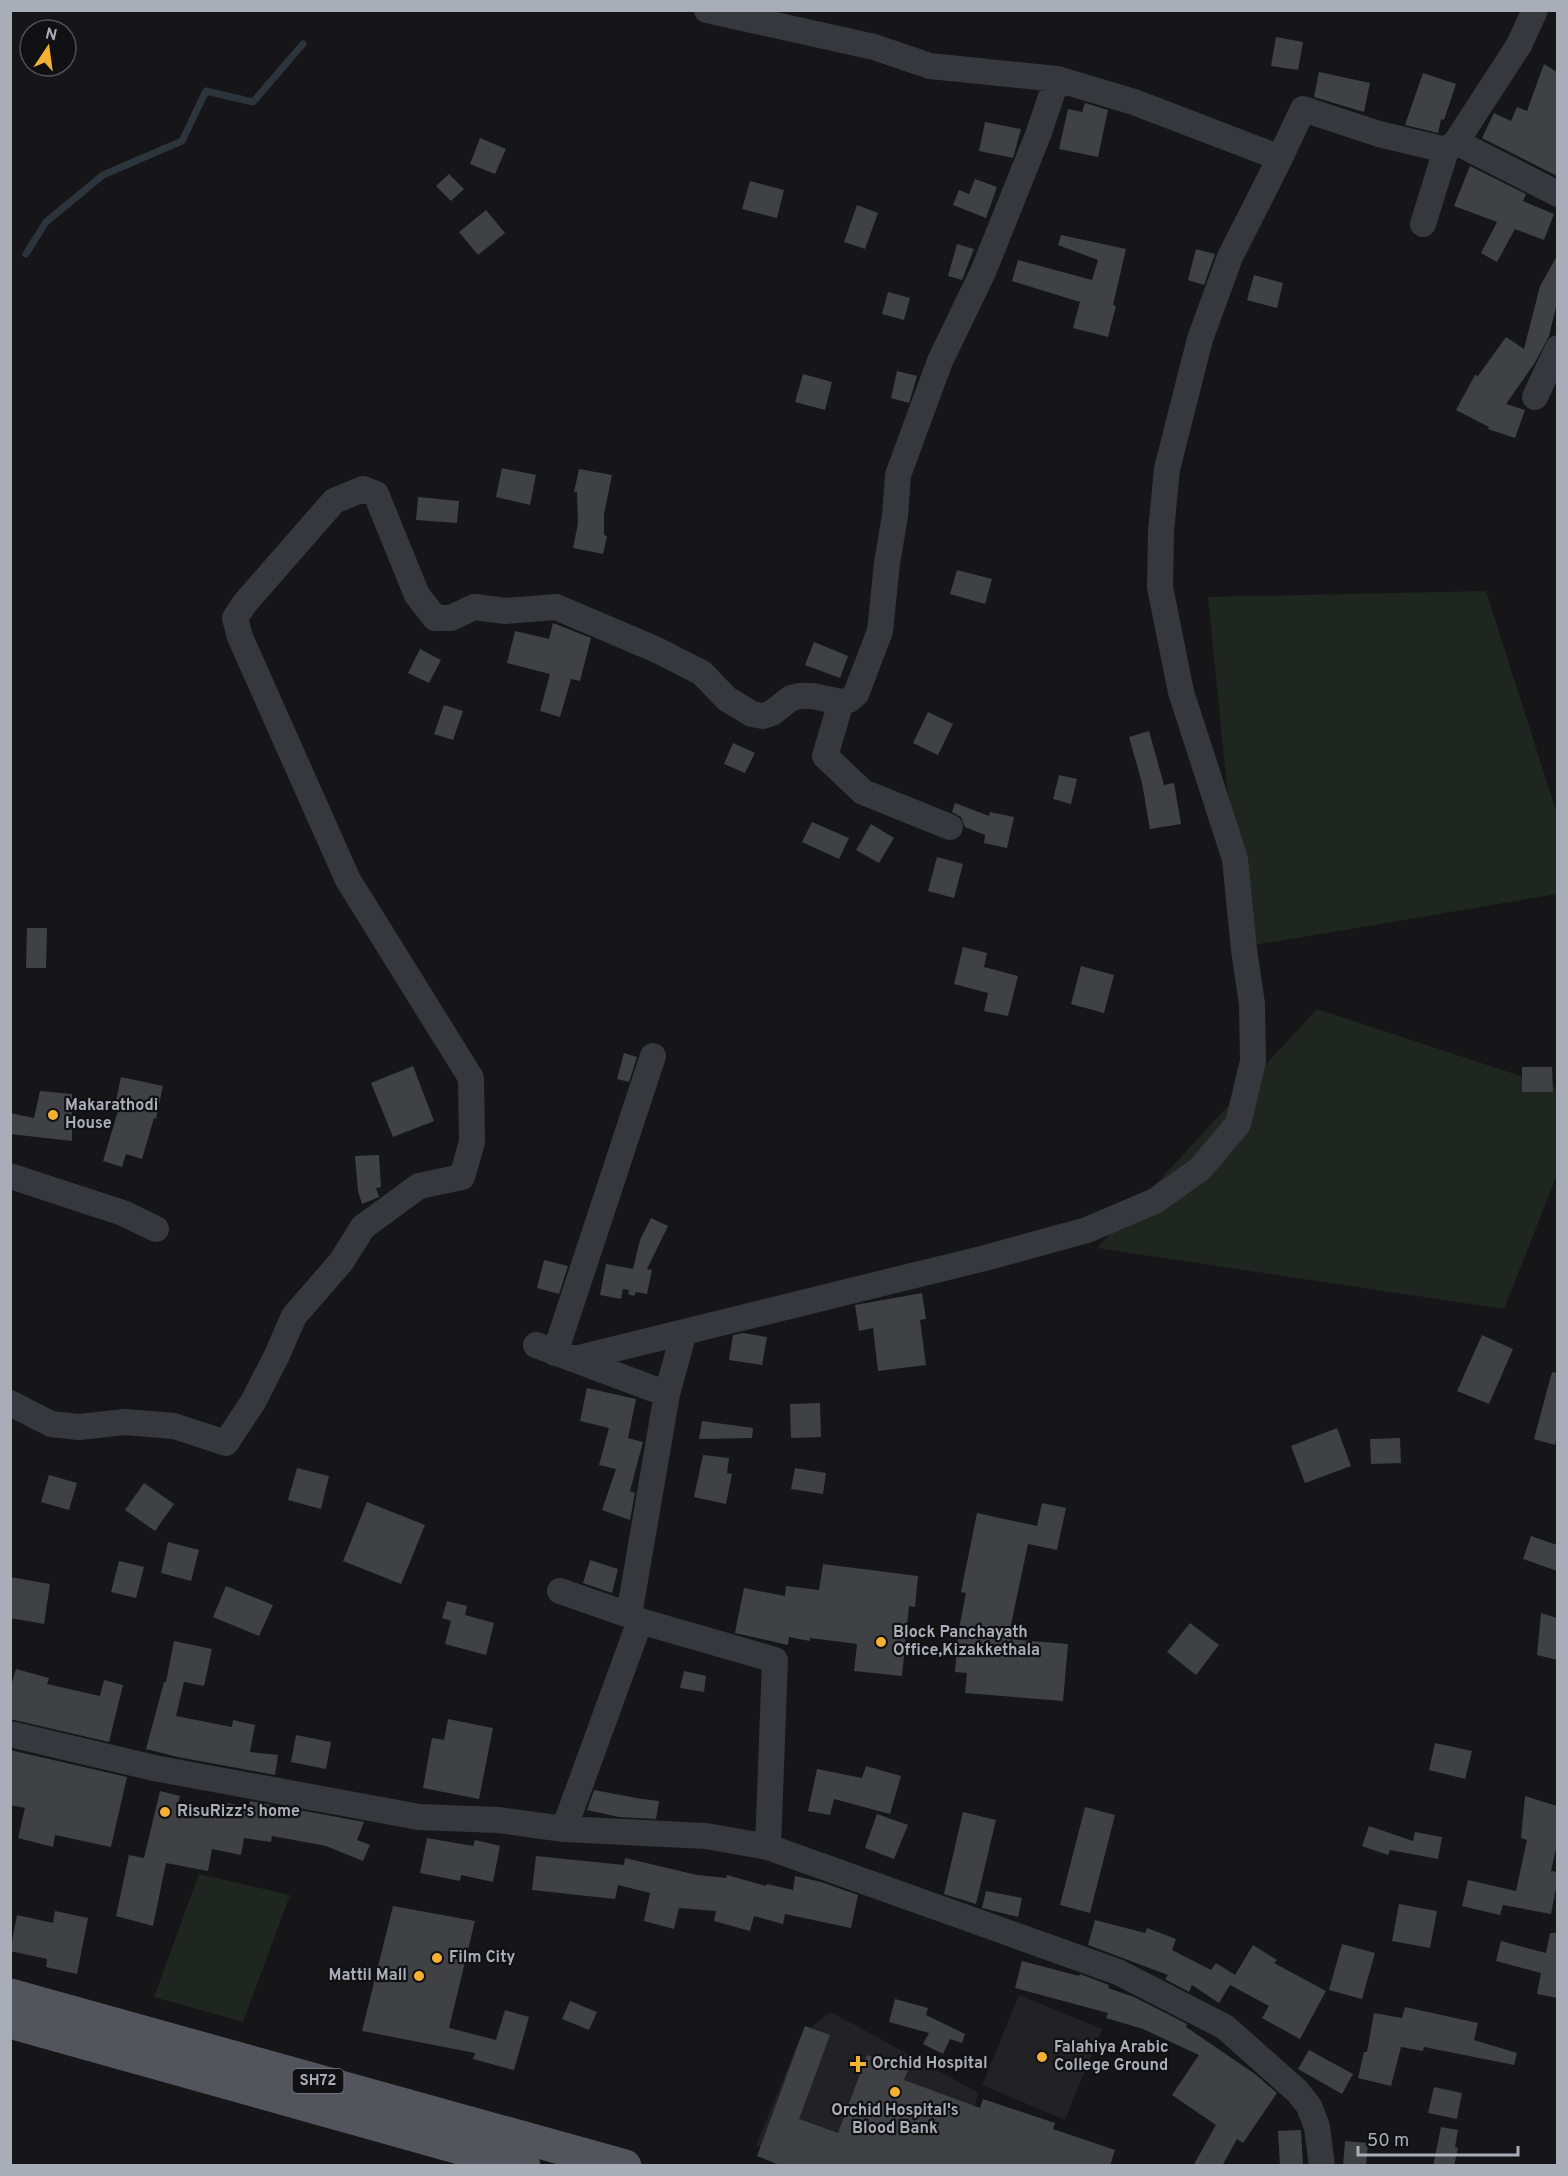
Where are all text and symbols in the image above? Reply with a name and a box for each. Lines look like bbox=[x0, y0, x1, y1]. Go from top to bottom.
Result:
north arrow bbox=[18, 18, 78, 78]
text: N bbox=[43, 24, 59, 46]
place label: Makarathodi House bbox=[65, 1096, 158, 1134]
marker: Makarathodi House bbox=[46, 1108, 60, 1122]
place label: Block Panchayath Office,Kizakkethala bbox=[893, 1623, 1040, 1661]
marker: Block Panchayath Office,Kizakkethala bbox=[874, 1635, 888, 1649]
place label: RisuRizz's home bbox=[177, 1802, 300, 1822]
marker: RisuRizz's home bbox=[158, 1805, 172, 1819]
place label: Film City bbox=[449, 1948, 515, 1968]
marker: Film City bbox=[430, 1951, 444, 1965]
place label: Mattil Mall bbox=[329, 1966, 407, 1986]
marker: Mattil Mall bbox=[412, 1969, 426, 1983]
place label: Falahiya Arabic College Ground bbox=[1054, 2038, 1169, 2076]
marker: Falahiya Arabic College Ground bbox=[1035, 2050, 1049, 2064]
place label: Orchid Hospital bbox=[872, 2054, 988, 2074]
marker: Orchid Hospital bbox=[849, 2055, 867, 2073]
road number: SH72 bbox=[292, 2069, 344, 2093]
marker: Orchid Hospital's Blood Bank bbox=[888, 2085, 902, 2099]
place label: Orchid Hospital's Blood Bank bbox=[831, 2101, 959, 2139]
scale bar bbox=[1358, 2119, 1518, 2157]
text: 50 m bbox=[1367, 2130, 1409, 2153]

